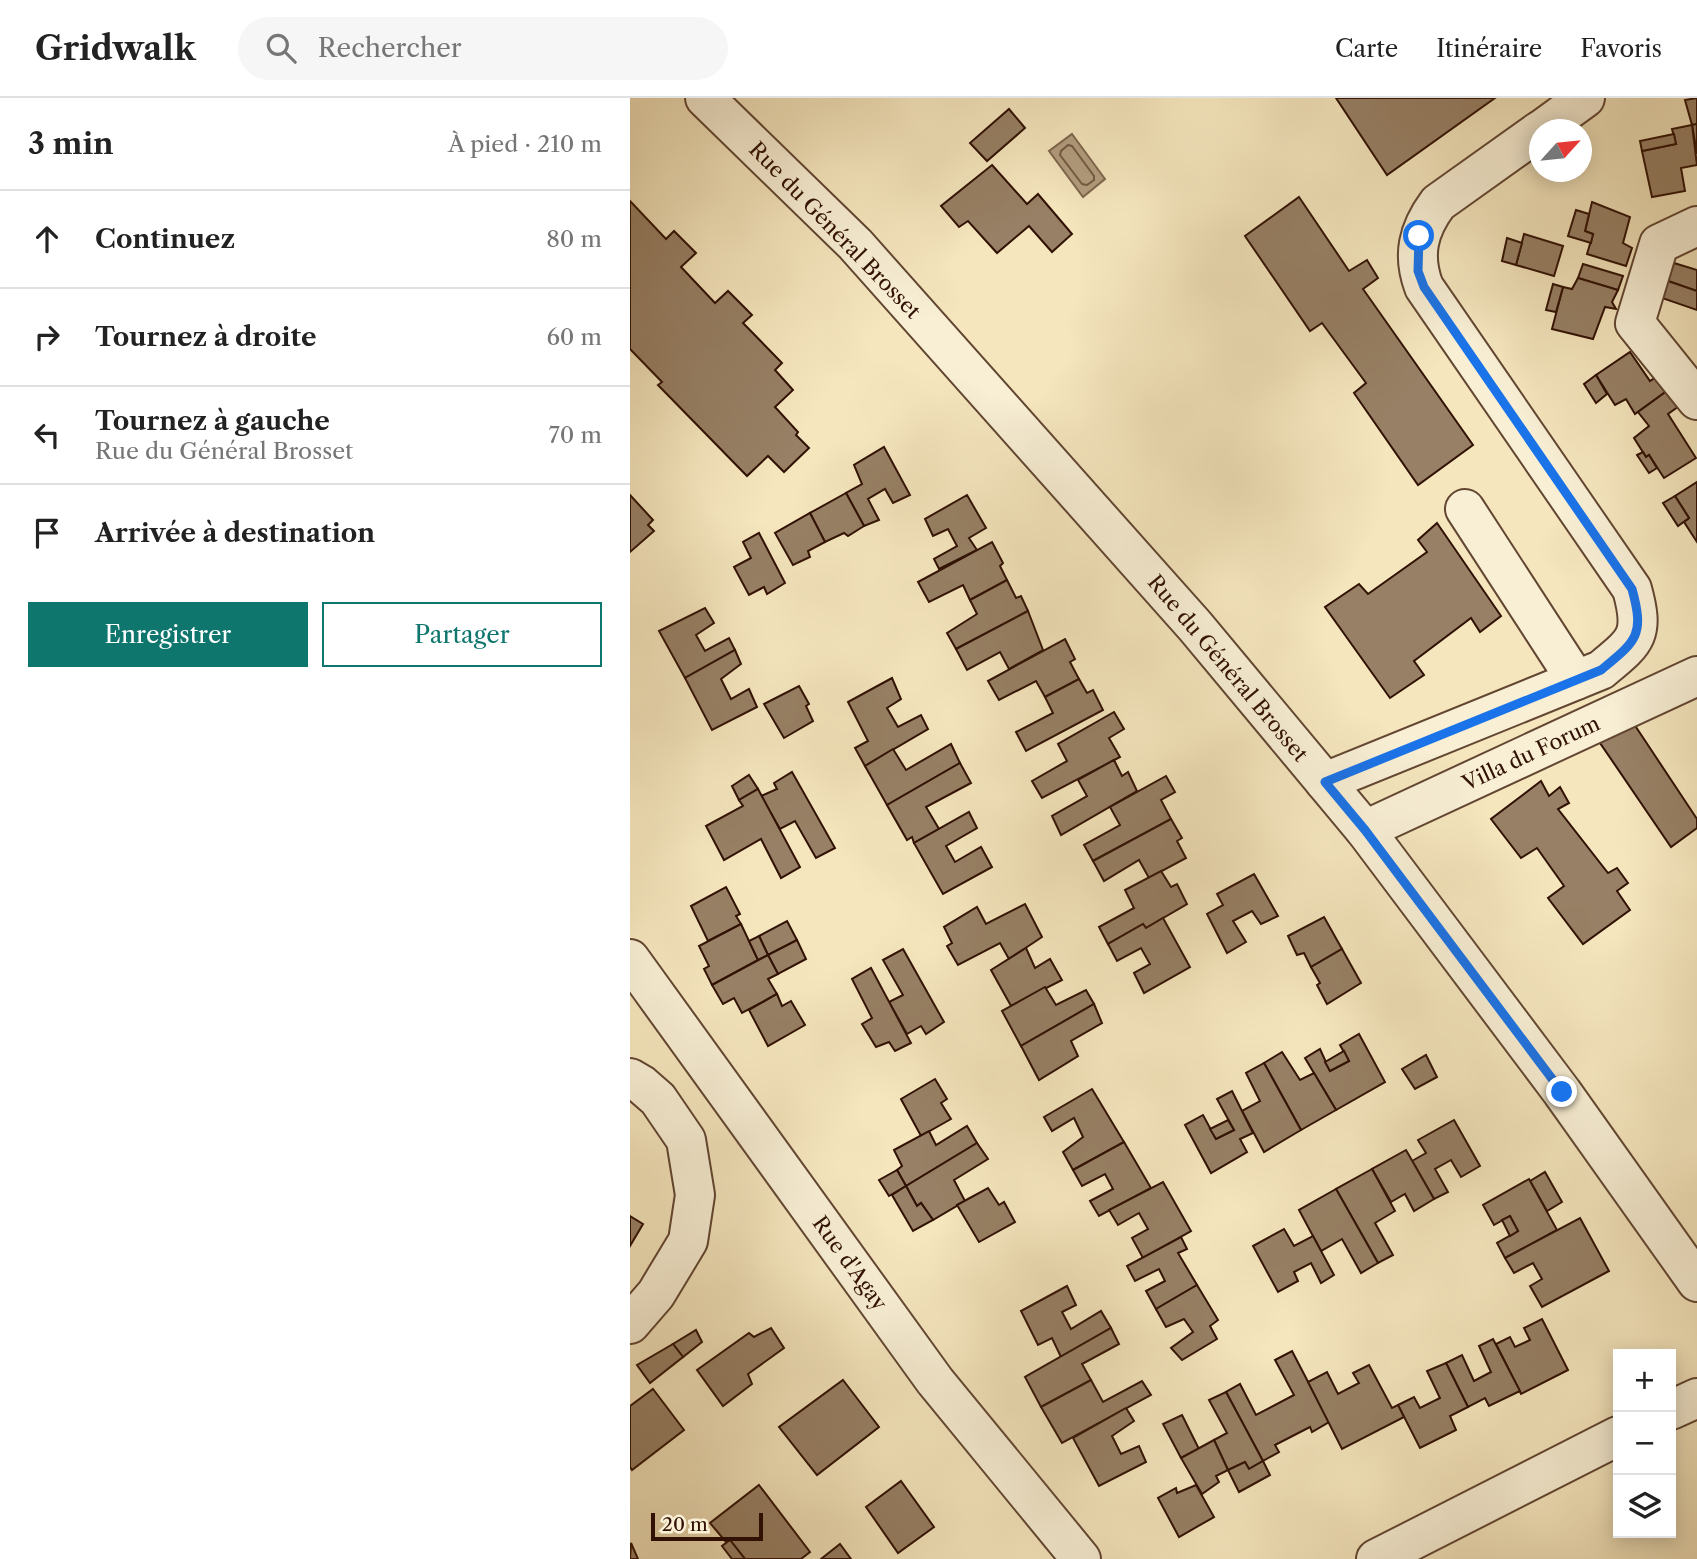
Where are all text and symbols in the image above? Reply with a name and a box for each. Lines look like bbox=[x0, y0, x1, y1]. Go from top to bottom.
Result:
search box bbox=[238, 17, 728, 80]
text: Gridwalk bbox=[35, 28, 196, 69]
icon: search bbox=[262, 29, 300, 67]
text: Rechercher bbox=[318, 32, 462, 64]
text: Carte bbox=[1335, 34, 1398, 63]
text: Itinéraire bbox=[1436, 34, 1542, 63]
text: Favoris bbox=[1580, 34, 1662, 63]
north arrow bbox=[1529, 119, 1592, 182]
text: 3 min bbox=[28, 125, 114, 162]
text: À pied · 210 m bbox=[448, 130, 602, 158]
street label: Rue du Général Brosset bbox=[744, 137, 926, 324]
icon: ahead bbox=[28, 220, 66, 258]
route start bbox=[1403, 220, 1434, 251]
text: Continuez bbox=[95, 223, 235, 255]
text: 80 m bbox=[546, 225, 602, 253]
icon: right bbox=[28, 318, 66, 356]
text: Tournez à droite bbox=[95, 321, 317, 353]
text: 60 m bbox=[546, 323, 602, 351]
text: Tournez à gauche bbox=[95, 405, 330, 437]
icon: left bbox=[28, 416, 66, 454]
text: 70 m bbox=[549, 421, 602, 449]
text: Rue du Général Brosset bbox=[95, 437, 353, 465]
icon: arrive bbox=[28, 514, 66, 552]
text: Arrivée à destination bbox=[95, 517, 375, 549]
street label: Rue du Général Brosset bbox=[1143, 570, 1314, 767]
button: Enregistrer bbox=[28, 602, 308, 667]
button: Partager bbox=[322, 602, 602, 667]
street label: Villa du Forum bbox=[1457, 710, 1604, 796]
route end bbox=[1546, 1076, 1577, 1107]
street label: Rue d'Agay bbox=[807, 1211, 893, 1315]
map controls bbox=[1613, 1349, 1676, 1538]
button: + bbox=[1613, 1349, 1676, 1412]
button: − bbox=[1613, 1412, 1676, 1475]
button: layers bbox=[1613, 1475, 1676, 1538]
scale bar bbox=[651, 1510, 763, 1542]
text: 20 m bbox=[662, 1513, 708, 1536]

